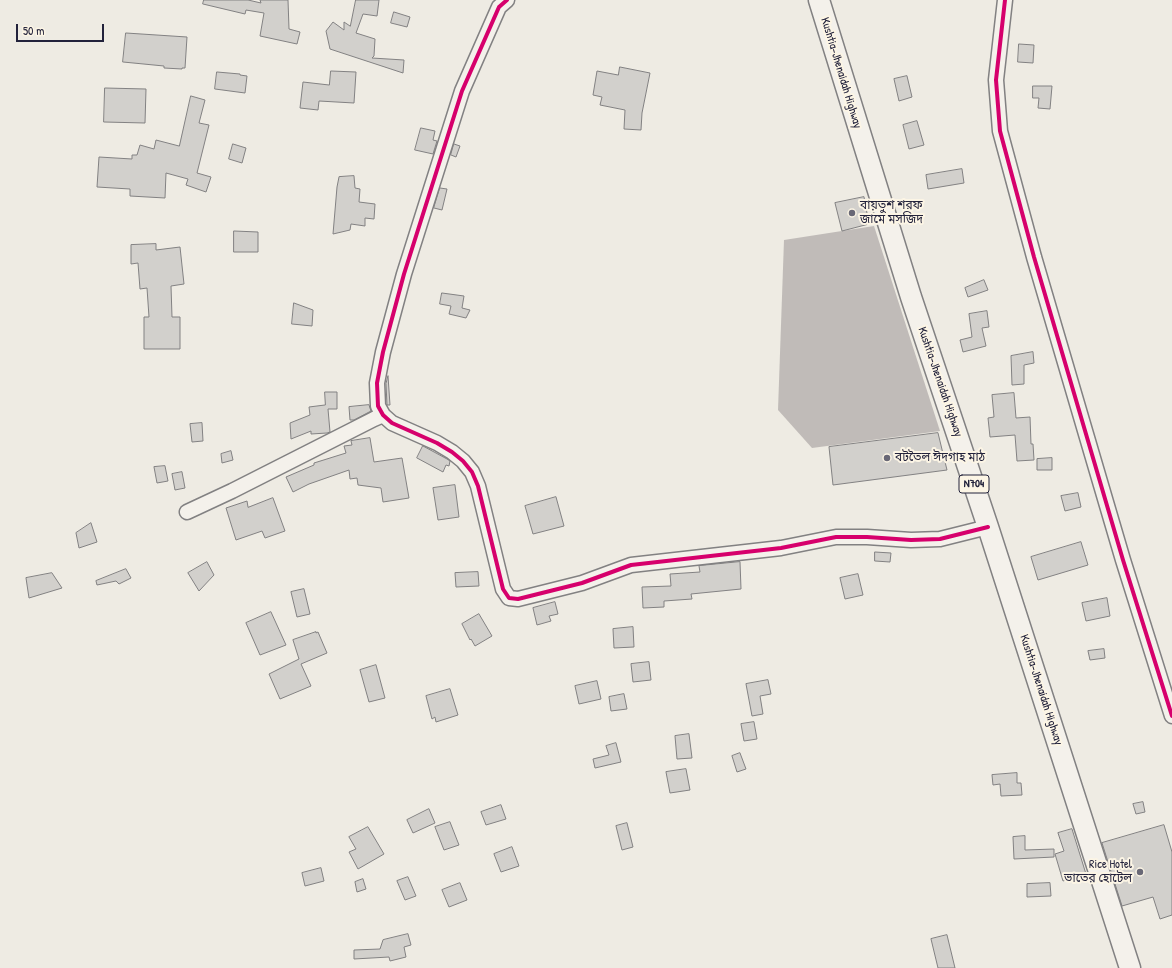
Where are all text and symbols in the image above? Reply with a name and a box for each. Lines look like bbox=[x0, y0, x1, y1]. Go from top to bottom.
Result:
scale bar bbox=[18, 16, 106, 42]
street label: Kushtia-Jhenaidah Highway bbox=[817, 16, 865, 130]
text: 50 m bbox=[23, 22, 44, 39]
place label: বায়তুশ শরফ জামে মসজিদ bbox=[860, 199, 923, 227]
marker: বায়তুশ শরফ জামে মসজিদ bbox=[847, 208, 857, 218]
street label: Kushtia-Jhenaidah Highway bbox=[914, 325, 966, 439]
place label: বটতৈল ঈদগাহ মাঠ bbox=[895, 451, 985, 465]
marker: বটতৈল ঈদগাহ মাঠ bbox=[882, 453, 892, 463]
road number: N704 bbox=[959, 475, 989, 493]
street label: Kushtia-Jhenaidah Highway bbox=[1016, 633, 1066, 747]
place label: Rice Hotel ভাতের হোটেল bbox=[1064, 858, 1132, 886]
marker: Rice Hotel ভাতের হোটেল bbox=[1135, 867, 1145, 877]

